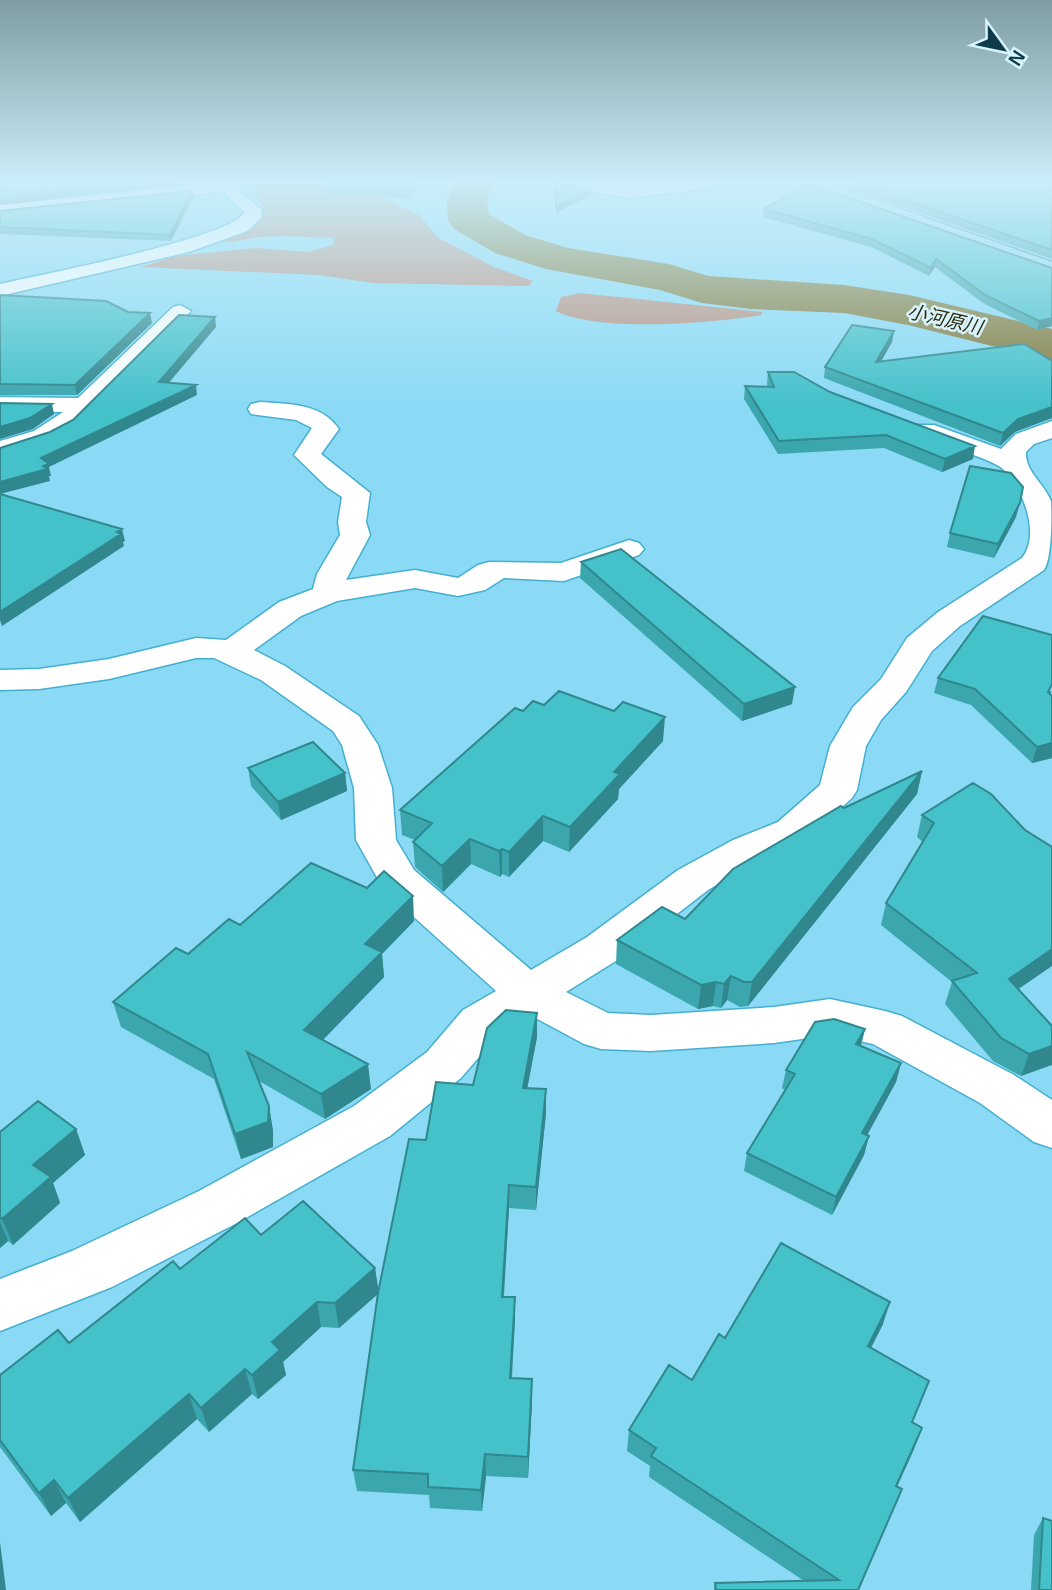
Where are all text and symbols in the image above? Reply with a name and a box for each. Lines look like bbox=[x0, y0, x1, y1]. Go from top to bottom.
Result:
north arrow bbox=[968, 14, 1038, 84]
text: N bbox=[1004, 47, 1029, 69]
water label: 小河原川 bbox=[905, 301, 986, 339]

